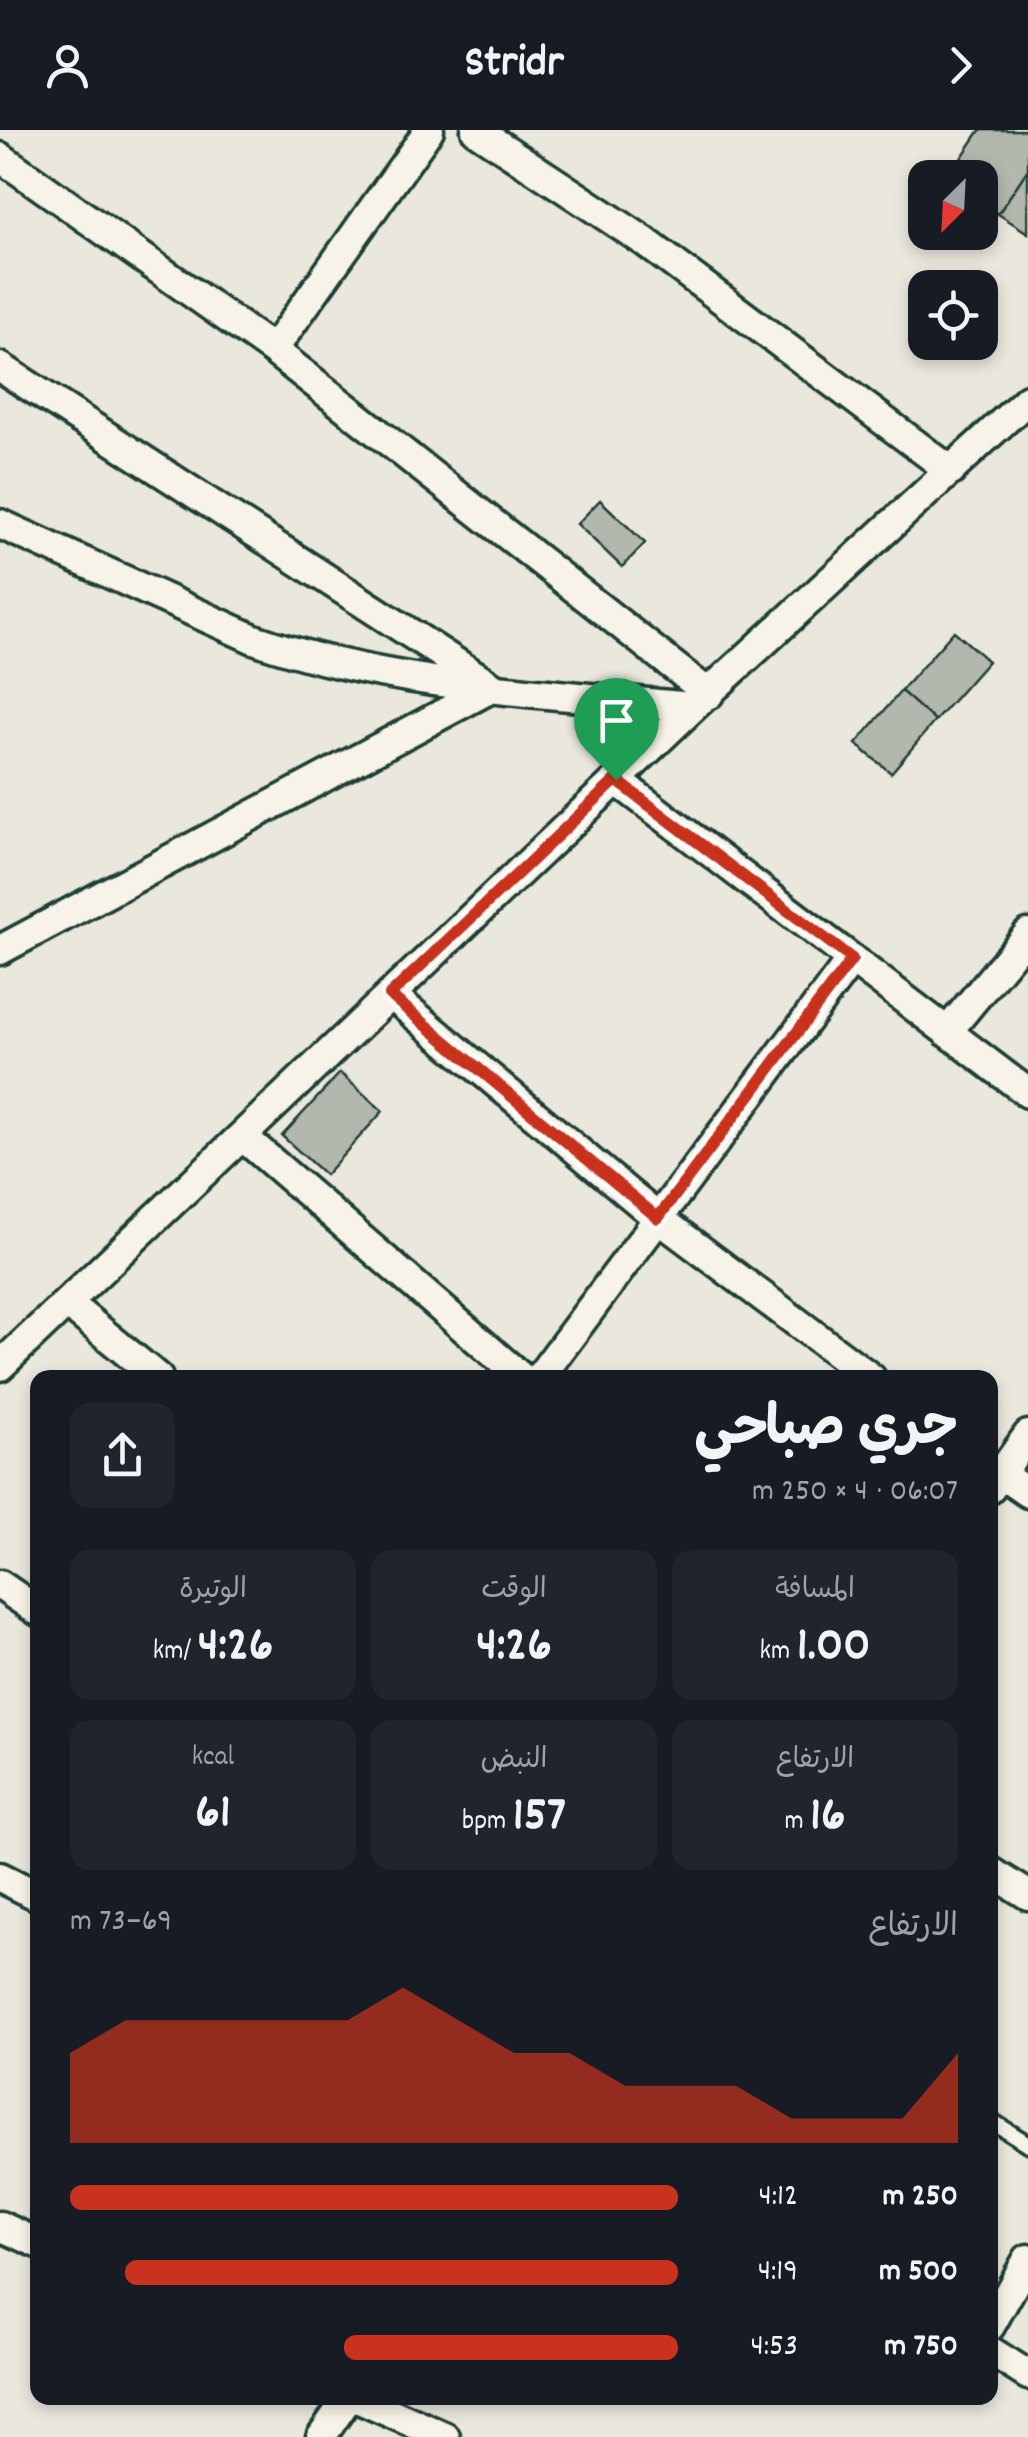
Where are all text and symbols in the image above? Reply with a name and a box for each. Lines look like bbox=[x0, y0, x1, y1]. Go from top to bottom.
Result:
text: Stridr bbox=[464, 33, 564, 97]
icon: person bbox=[40, 38, 95, 93]
icon: forward bbox=[933, 38, 988, 93]
north arrow bbox=[908, 160, 998, 250]
map controls bbox=[908, 160, 998, 360]
button: locate bbox=[908, 270, 998, 360]
pin bbox=[574, 678, 659, 781]
icon: arrive bbox=[589, 693, 644, 748]
text: جري صباحي bbox=[694, 1393, 958, 1472]
button: share bbox=[70, 1403, 175, 1508]
text: 06:07 · 4 × 250 m bbox=[752, 1470, 958, 1516]
text: الوتيرة bbox=[179, 1572, 247, 1612]
text: الوقت bbox=[481, 1572, 547, 1612]
text: المسافة bbox=[775, 1572, 855, 1612]
text: 4:26 bbox=[198, 1612, 273, 1684]
text: 4:26 bbox=[476, 1612, 552, 1684]
text: 1.00 bbox=[797, 1612, 870, 1684]
text: /km bbox=[153, 1633, 198, 1673]
text: km bbox=[760, 1633, 797, 1673]
text: kcal bbox=[192, 1739, 234, 1779]
text: النبض bbox=[481, 1742, 547, 1782]
text: الارتفاع bbox=[776, 1742, 854, 1782]
text: 61 bbox=[195, 1779, 231, 1851]
text: 157 bbox=[513, 1782, 566, 1854]
text: 16 bbox=[810, 1782, 846, 1854]
text: bpm bbox=[462, 1803, 513, 1843]
text: m bbox=[784, 1803, 810, 1843]
text: 69–73 m bbox=[70, 1900, 172, 1946]
text: الارتفاع bbox=[868, 1906, 958, 1952]
text: 4:12 bbox=[758, 2175, 798, 2221]
text: 250 m bbox=[882, 2175, 958, 2221]
text: 4:19 bbox=[758, 2250, 798, 2296]
text: 500 m bbox=[879, 2250, 958, 2296]
text: 4:53 bbox=[750, 2325, 798, 2371]
text: 750 m bbox=[884, 2325, 958, 2371]

